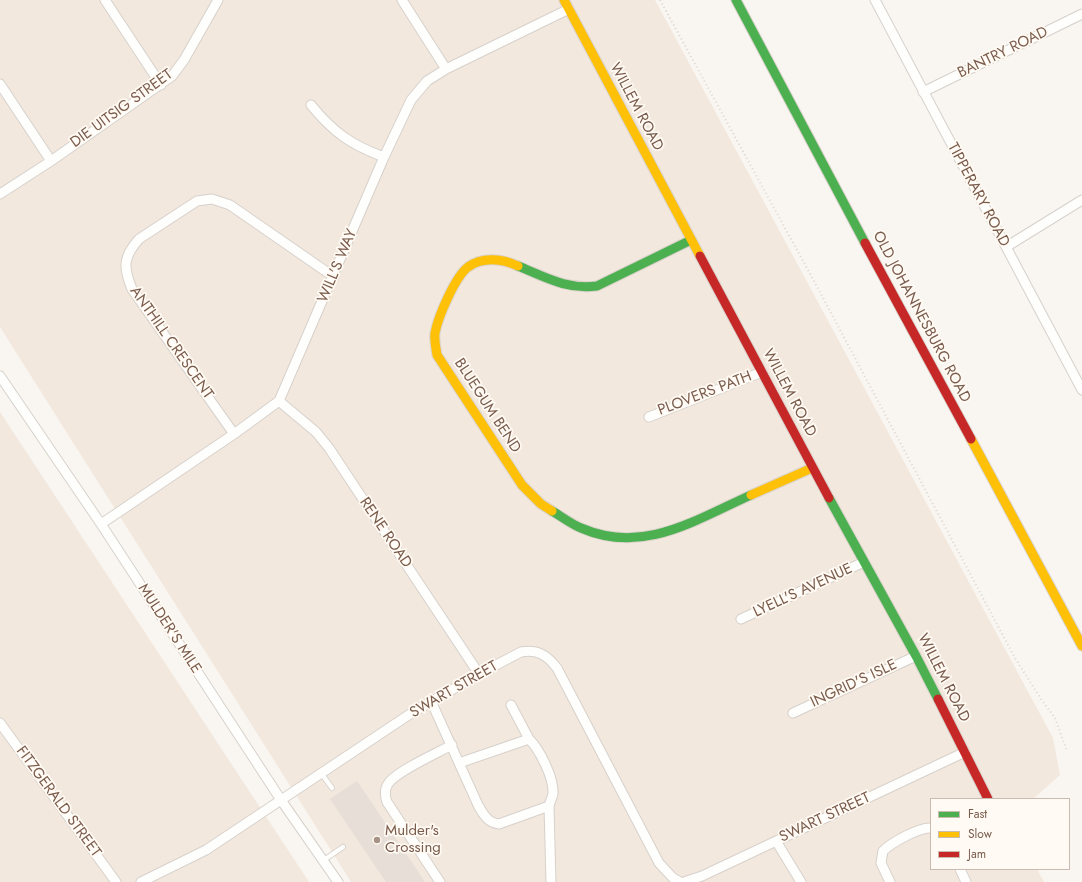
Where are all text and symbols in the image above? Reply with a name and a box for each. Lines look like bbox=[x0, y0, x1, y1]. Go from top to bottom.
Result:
street label: BANTRY ROAD bbox=[955, 23, 1051, 83]
street label: WILLEM ROAD bbox=[605, 60, 667, 154]
street label: DIE UITSIG STREET bbox=[67, 66, 177, 152]
street label: TIPPERARY ROAD bbox=[943, 140, 1013, 250]
street label: WILL'S WAY bbox=[314, 226, 362, 306]
street label: OLD JOHANNESBURG ROAD bbox=[868, 228, 974, 406]
street label: ANTHILL CRESCENT bbox=[125, 283, 217, 403]
street label: WILLEM ROAD bbox=[758, 346, 820, 440]
street label: BLUEGUM BEND bbox=[450, 355, 524, 457]
street label: PLOVERS PATH bbox=[656, 368, 754, 420]
street label: RENE ROAD bbox=[355, 494, 415, 572]
street label: LYELL'S AVENUE bbox=[751, 560, 855, 622]
street label: MULDER'S MILE bbox=[133, 581, 205, 677]
street label: WILLEM ROAD bbox=[913, 631, 973, 725]
street label: INGRID'S ISLE bbox=[808, 656, 900, 712]
street label: SWART STREET bbox=[407, 658, 501, 722]
street label: FITZGERALD STREET bbox=[12, 743, 104, 861]
street label: SWART STREET bbox=[777, 789, 873, 847]
legend bbox=[930, 798, 1070, 870]
text: Fast bbox=[968, 805, 987, 823]
place label: Mulder's Crossing bbox=[385, 822, 441, 857]
text: Slow bbox=[968, 825, 992, 843]
marker: Mulder's Crossing bbox=[372, 835, 382, 845]
text: Jam bbox=[968, 845, 986, 863]

